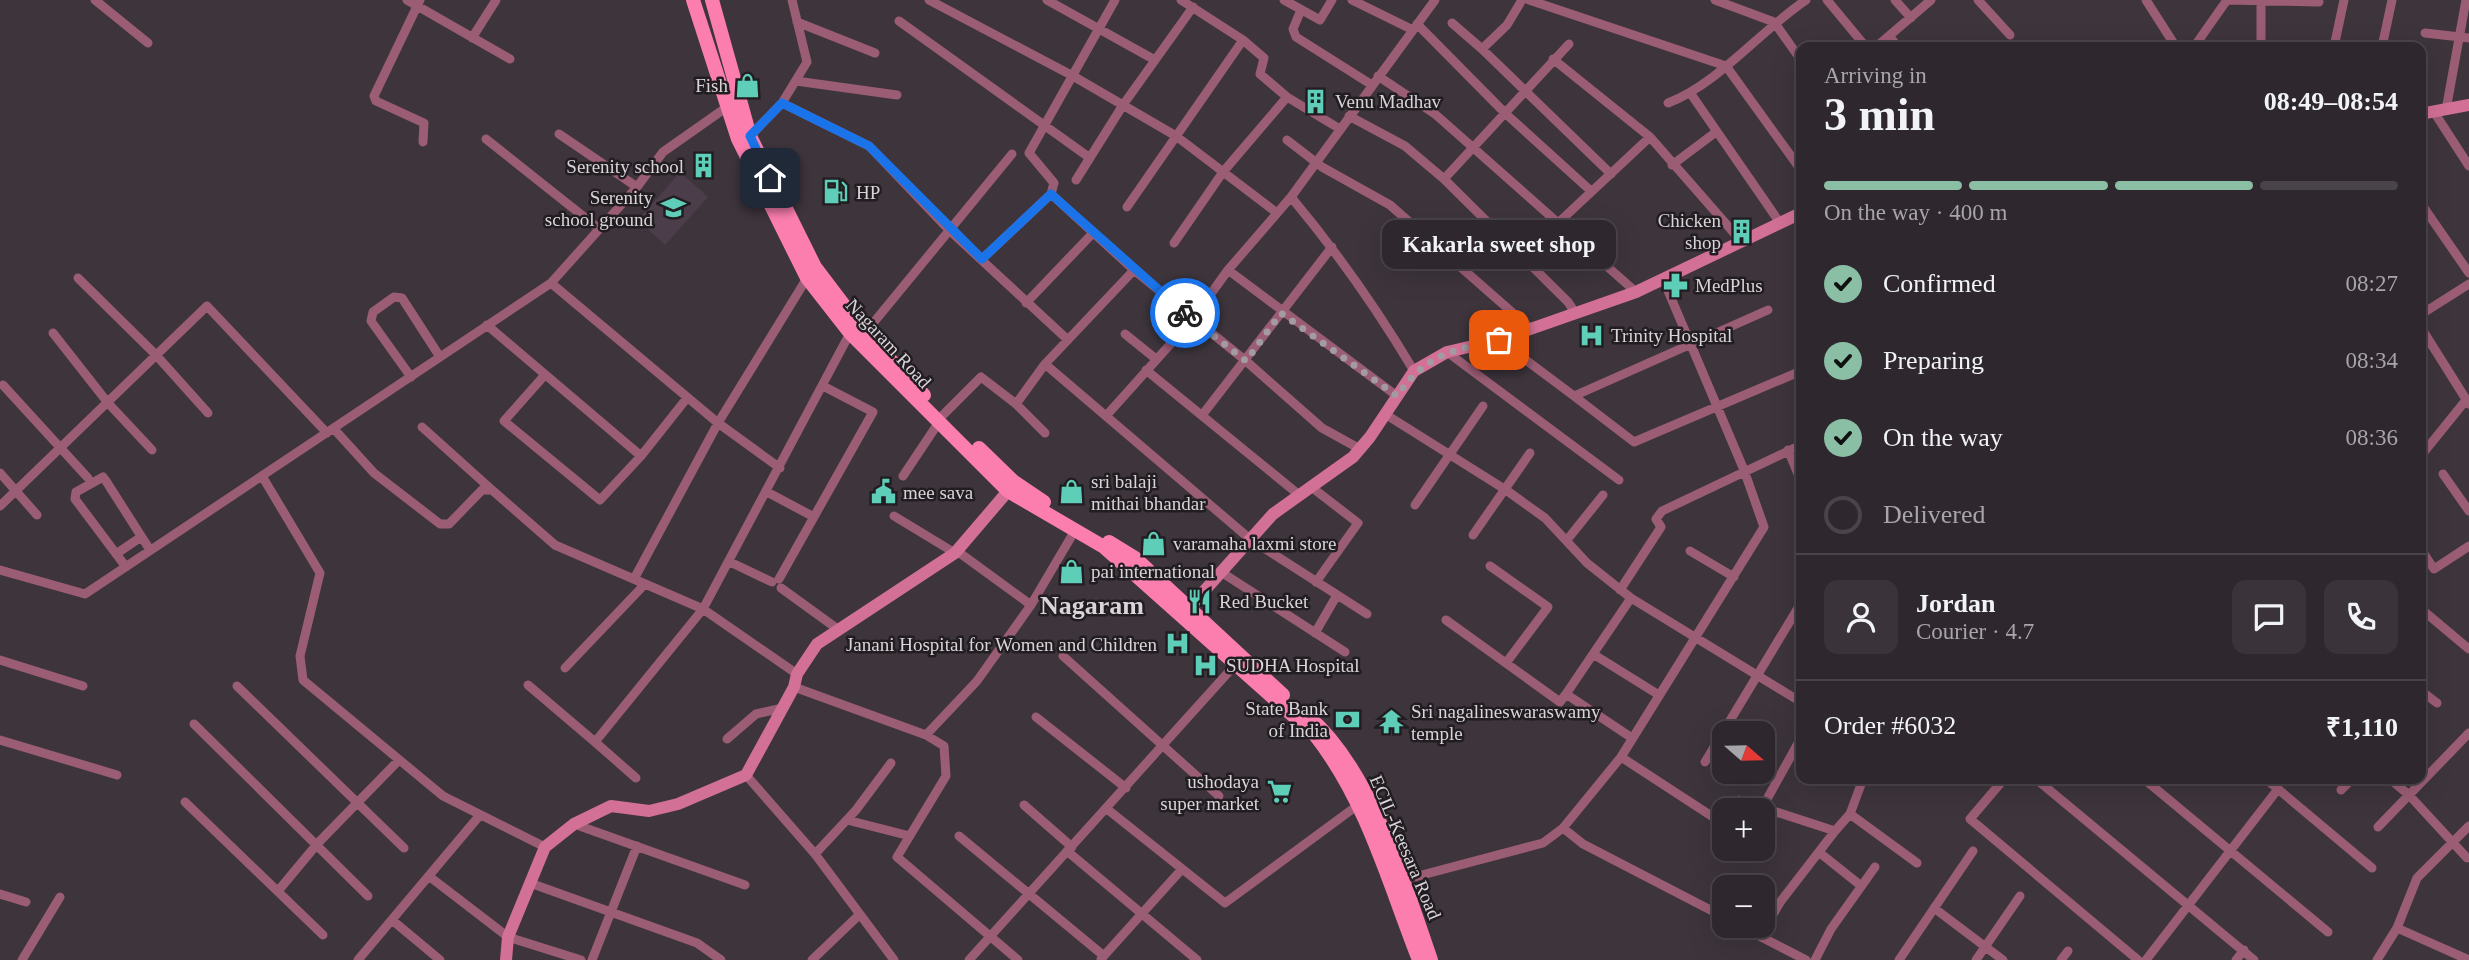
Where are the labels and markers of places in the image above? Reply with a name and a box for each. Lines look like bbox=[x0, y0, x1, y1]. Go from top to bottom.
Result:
shop icon: Fish bbox=[734, 71, 762, 99]
place label: Fish bbox=[695, 75, 728, 96]
building icon: Venu Madhav bbox=[1301, 87, 1329, 115]
place label: Venu Madhav bbox=[1335, 91, 1442, 112]
pin bbox=[740, 148, 800, 208]
building icon: Serenity school bbox=[690, 152, 718, 180]
place label: Serenity school bbox=[566, 156, 684, 177]
fuel station icon: HP bbox=[822, 178, 850, 206]
place label: HP bbox=[856, 182, 880, 203]
place label: Serenity school ground bbox=[545, 187, 653, 230]
school or university icon: Serenity school ground bbox=[659, 194, 687, 222]
place label: Chicken shop bbox=[1658, 210, 1721, 253]
building icon: Chicken shop bbox=[1727, 217, 1755, 245]
callout: Kakarla sweet shop bbox=[1382, 221, 1616, 270]
pharmacy icon: MedPlus bbox=[1661, 271, 1689, 299]
place label: MedPlus bbox=[1695, 275, 1763, 296]
pin bbox=[1469, 310, 1529, 370]
hospital icon: Trinity Hospital bbox=[1577, 321, 1605, 349]
place label: Trinity Hospital bbox=[1611, 325, 1732, 346]
place label: sri balaji mithai bhandar bbox=[1091, 471, 1206, 514]
public building icon: mee sava bbox=[869, 478, 897, 506]
shop icon: sri balaji mithai bhandar bbox=[1057, 478, 1085, 506]
place label: mee sava bbox=[903, 482, 974, 503]
shop icon: varamaha laxmi store bbox=[1139, 529, 1167, 557]
place label: varamaha laxmi store bbox=[1173, 533, 1337, 554]
shop icon: pai international bbox=[1057, 557, 1085, 585]
place label: pai international bbox=[1091, 561, 1215, 582]
restaurant icon: Red Bucket bbox=[1185, 587, 1213, 615]
place label: Red Bucket bbox=[1219, 591, 1309, 612]
hospital icon: Janani Hospital for Women and Children bbox=[1163, 630, 1191, 658]
place label: Janani Hospital for Women and Children bbox=[846, 634, 1157, 655]
hospital icon: SUDHA Hospital bbox=[1192, 651, 1220, 679]
place label: SUDHA Hospital bbox=[1226, 655, 1360, 676]
place label: State Bank of India bbox=[1245, 698, 1329, 741]
place label: Sri nagalineswaraswamy temple bbox=[1411, 701, 1601, 744]
bank icon: State Bank of India bbox=[1334, 705, 1362, 733]
temple icon: Sri nagalineswaraswamy temple bbox=[1377, 708, 1405, 736]
place label: ushodaya super market bbox=[1160, 771, 1260, 814]
supermarket icon: ushodaya super market bbox=[1265, 778, 1293, 806]

